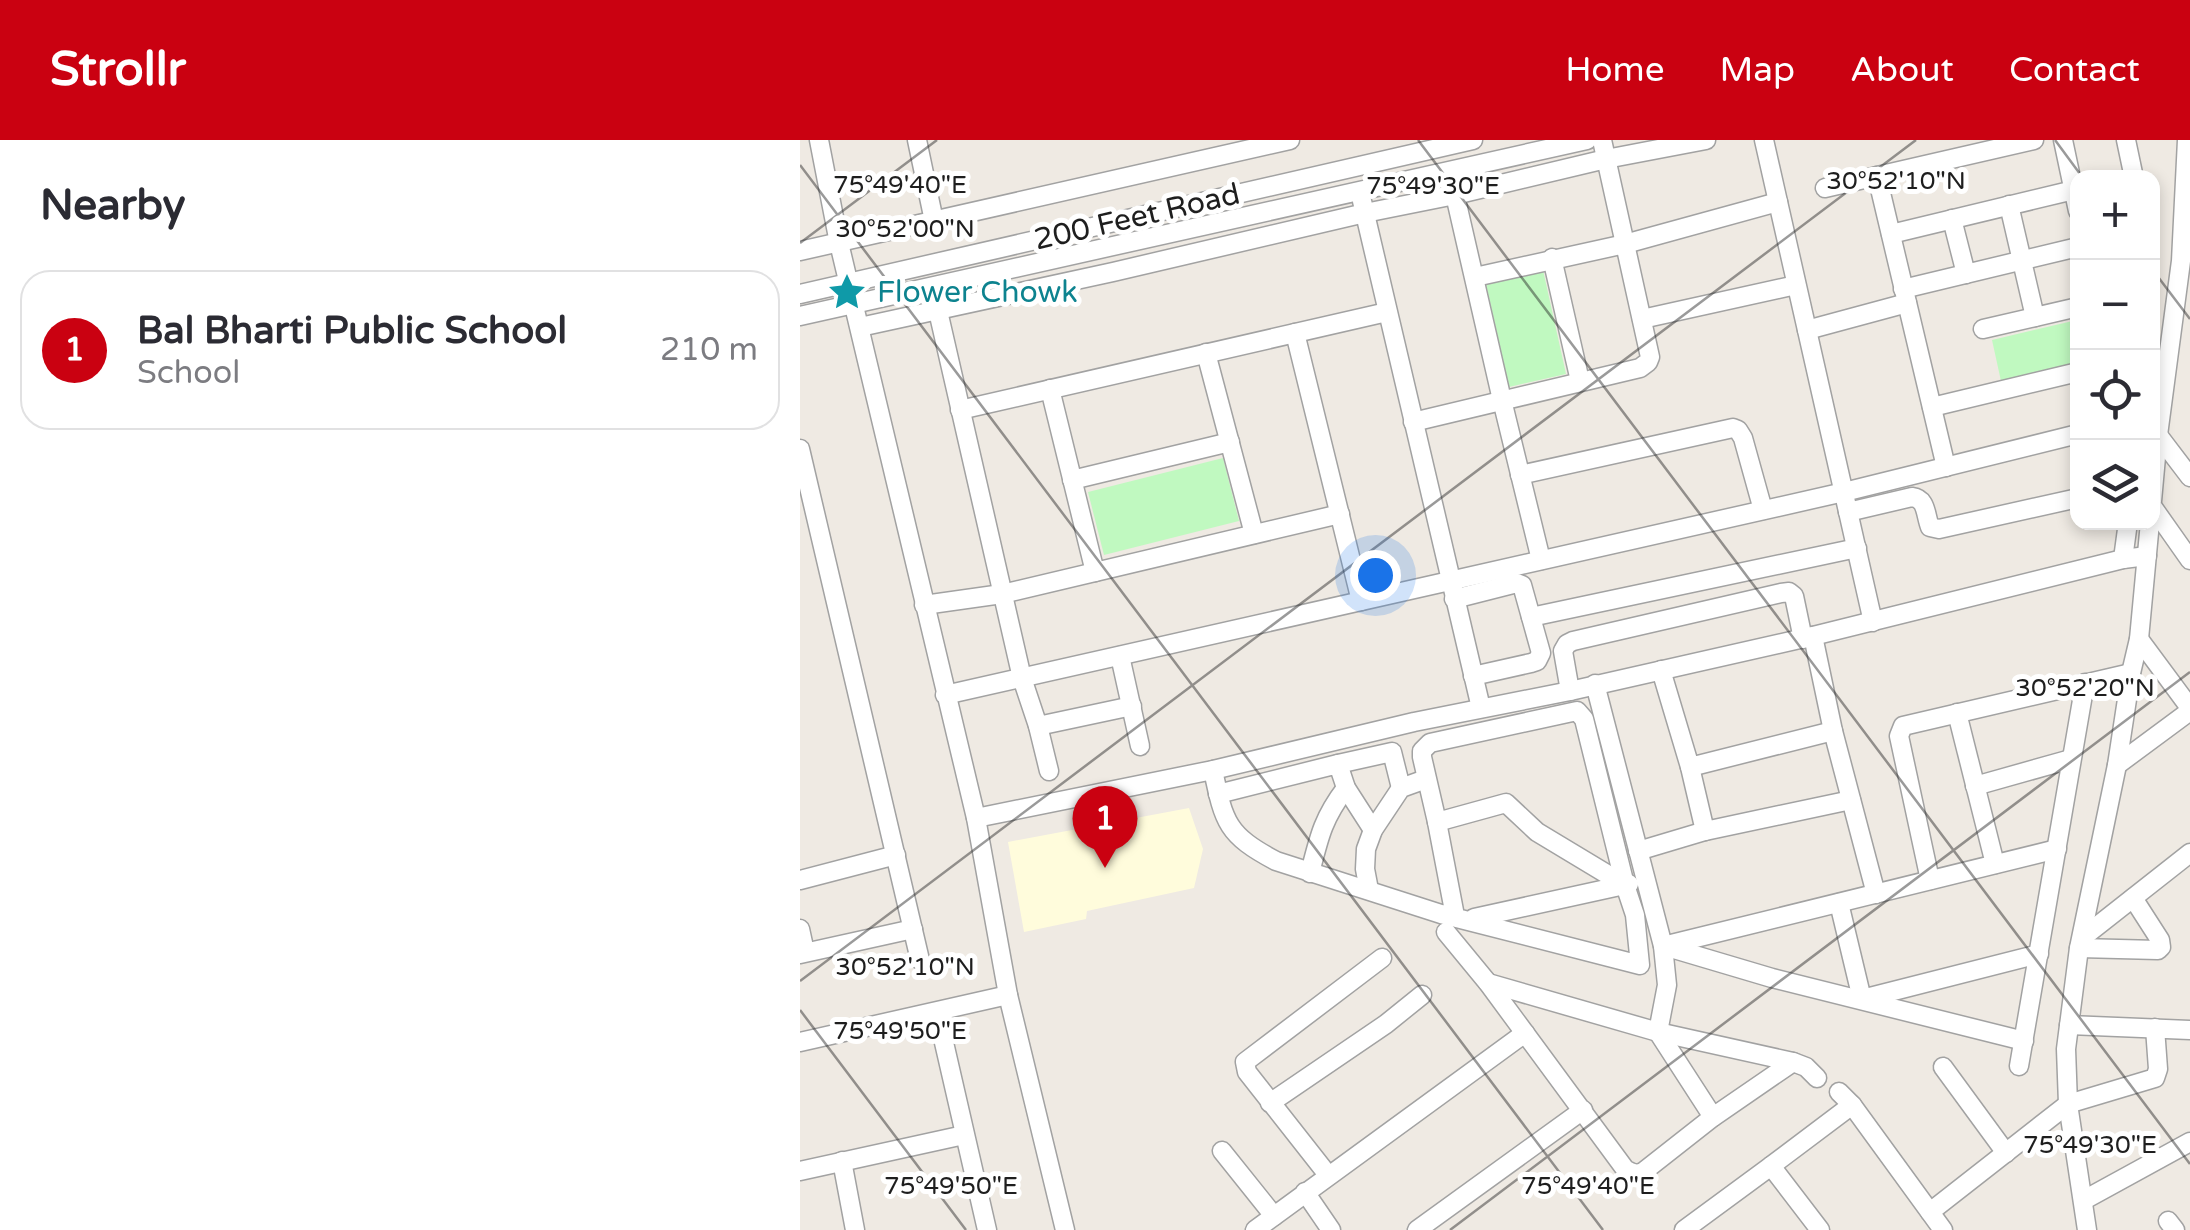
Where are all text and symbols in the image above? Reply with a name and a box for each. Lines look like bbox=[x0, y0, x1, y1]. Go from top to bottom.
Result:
text: Strollr bbox=[50, 41, 186, 99]
text: Home bbox=[1565, 49, 1664, 91]
text: Map bbox=[1719, 49, 1795, 91]
text: About bbox=[1850, 49, 1954, 91]
text: Contact bbox=[2009, 49, 2140, 91]
text: 30°52'10"N bbox=[1826, 166, 1966, 196]
text: 75°49'40"E bbox=[833, 170, 967, 200]
map controls bbox=[2070, 170, 2160, 530]
button: + bbox=[2070, 170, 2160, 260]
text: 75°49'30"E bbox=[1366, 171, 1500, 201]
street label: 200 Feet Road bbox=[1031, 175, 1243, 259]
text: Nearby bbox=[40, 180, 185, 231]
text: 30°52'00"N bbox=[835, 214, 975, 244]
button: − bbox=[2070, 260, 2160, 350]
place icon: Flower Chowk bbox=[826, 271, 868, 313]
place label: Flower Chowk bbox=[877, 274, 1078, 311]
text: Bal Bharti Public School bbox=[137, 308, 567, 354]
text: 1 bbox=[64, 331, 85, 369]
text: 210 m bbox=[660, 331, 758, 369]
button: locate bbox=[2070, 350, 2160, 440]
text: School bbox=[137, 354, 240, 392]
button: layers bbox=[2070, 440, 2160, 530]
your location bbox=[1350, 550, 1401, 601]
text: 30°52'20"N bbox=[2015, 673, 2155, 703]
pin: 1 bbox=[1072, 786, 1138, 868]
text: 30°52'10"N bbox=[835, 952, 975, 982]
text: 75°49'50"E bbox=[833, 1016, 967, 1046]
text: 75°49'30"E bbox=[2023, 1130, 2157, 1160]
text: 75°49'50"E bbox=[884, 1171, 1018, 1201]
text: 75°49'40"E bbox=[1521, 1171, 1655, 1201]

